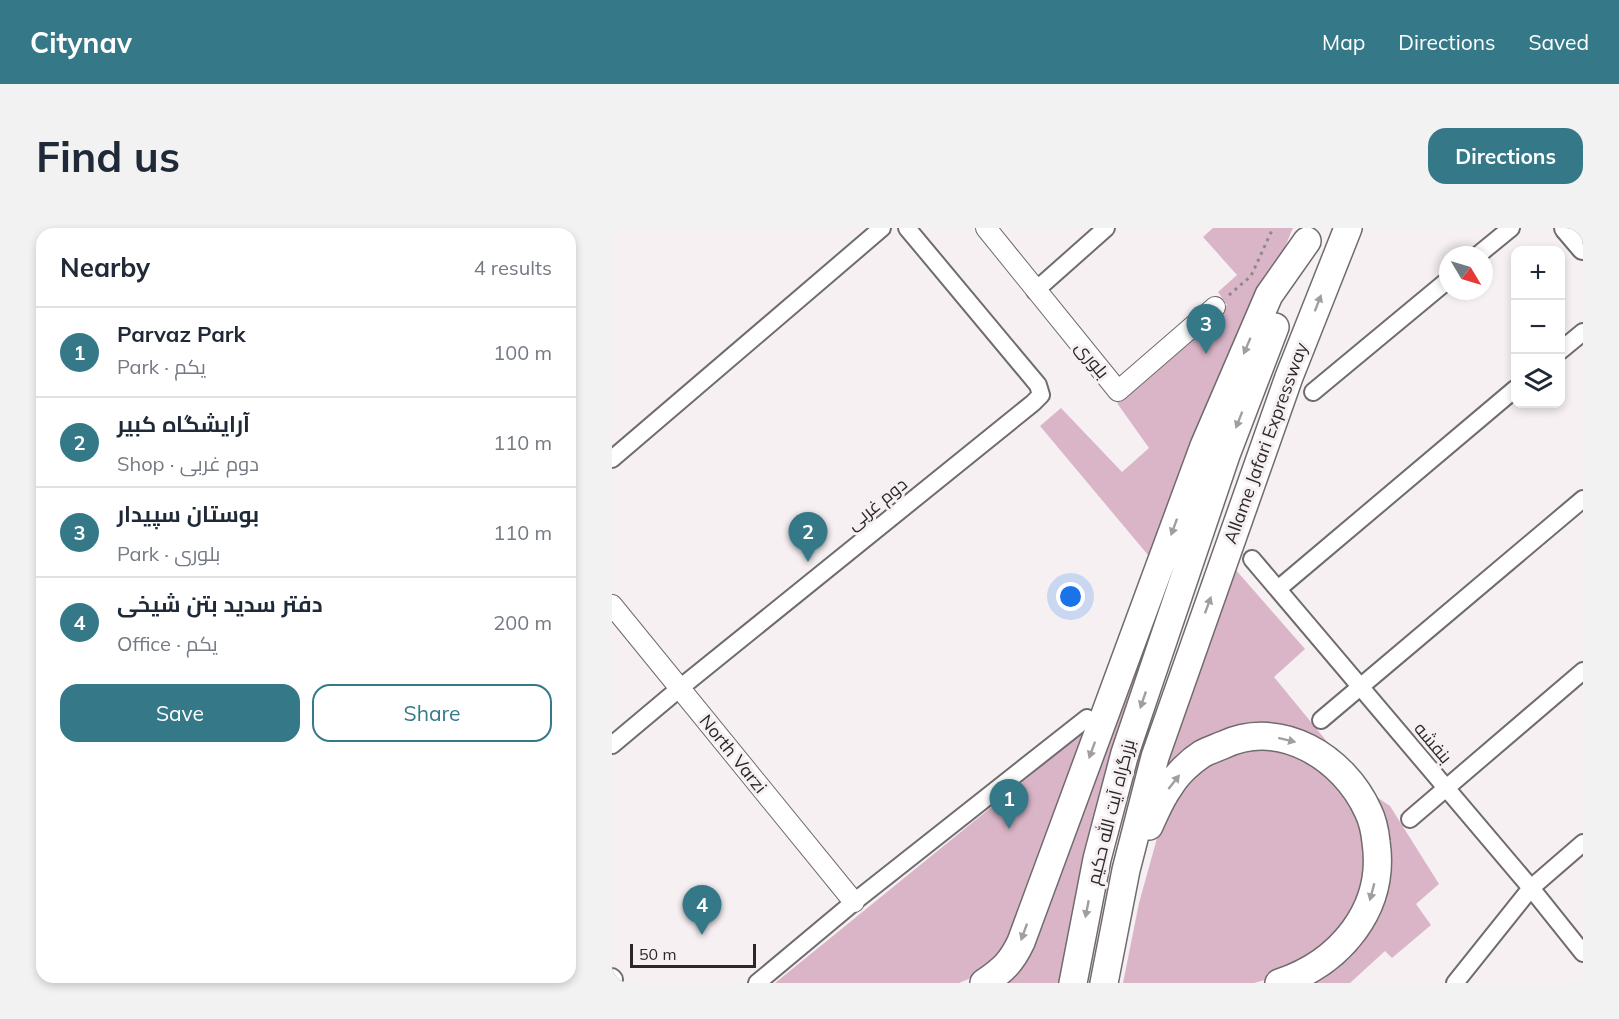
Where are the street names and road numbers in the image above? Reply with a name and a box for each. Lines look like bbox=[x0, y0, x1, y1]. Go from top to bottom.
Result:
street label: بلوری bbox=[1070, 336, 1114, 383]
street label: Allame Jafari Expressway bbox=[1218, 339, 1313, 547]
street label: دوم غربی bbox=[842, 472, 912, 536]
street label: North Varzi bbox=[695, 710, 772, 798]
street label: بنفشه bbox=[1409, 717, 1457, 768]
street label: بزرگراه آیت الله حکیم bbox=[1081, 737, 1141, 887]

